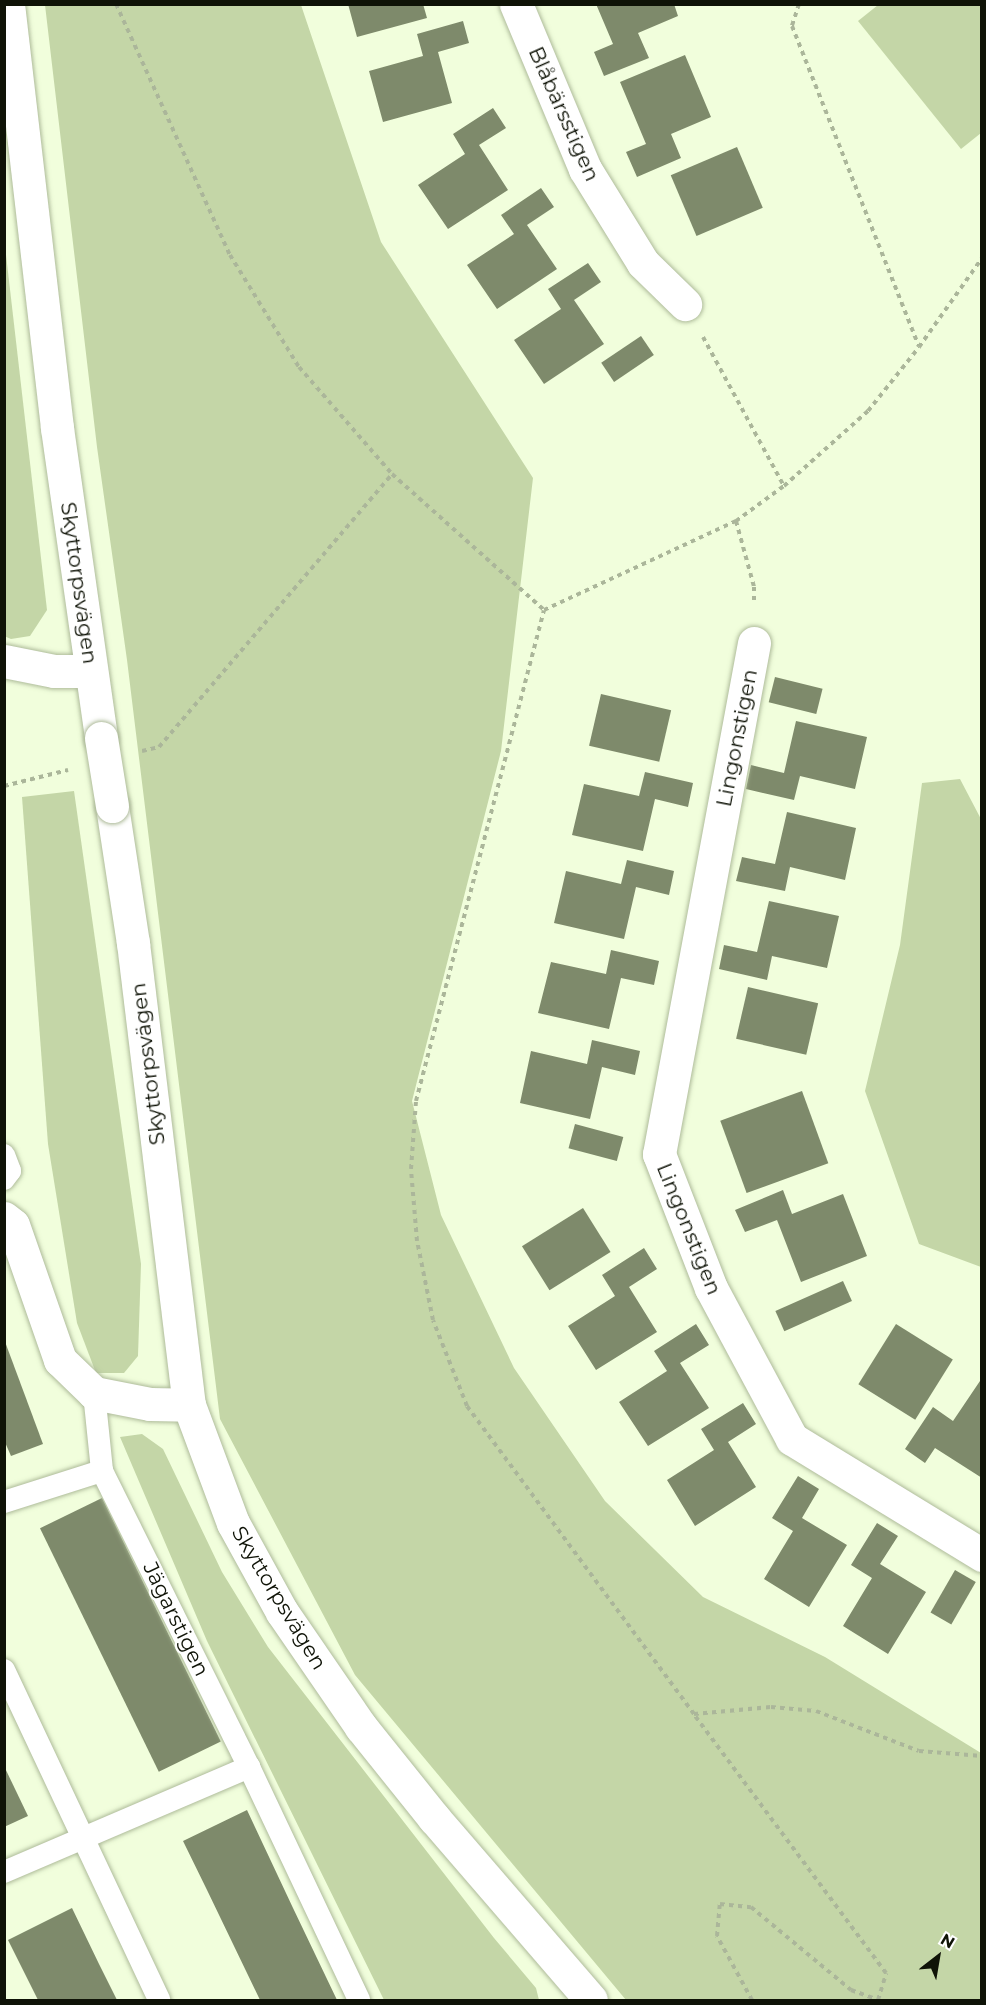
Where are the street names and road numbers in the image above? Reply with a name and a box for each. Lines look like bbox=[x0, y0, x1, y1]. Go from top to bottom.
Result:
street label: Blåbärsstigen bbox=[523, 43, 605, 185]
street label: Skyttorpsvägen bbox=[55, 500, 103, 666]
street label: Lingonstigen bbox=[711, 667, 763, 809]
street label: Skyttorpsvägen bbox=[126, 981, 170, 1147]
street label: Lingonstigen bbox=[651, 1160, 727, 1298]
street label: Skyttorpsvägen bbox=[226, 1522, 332, 1674]
street label: Jägarstigen bbox=[138, 1558, 214, 1680]

